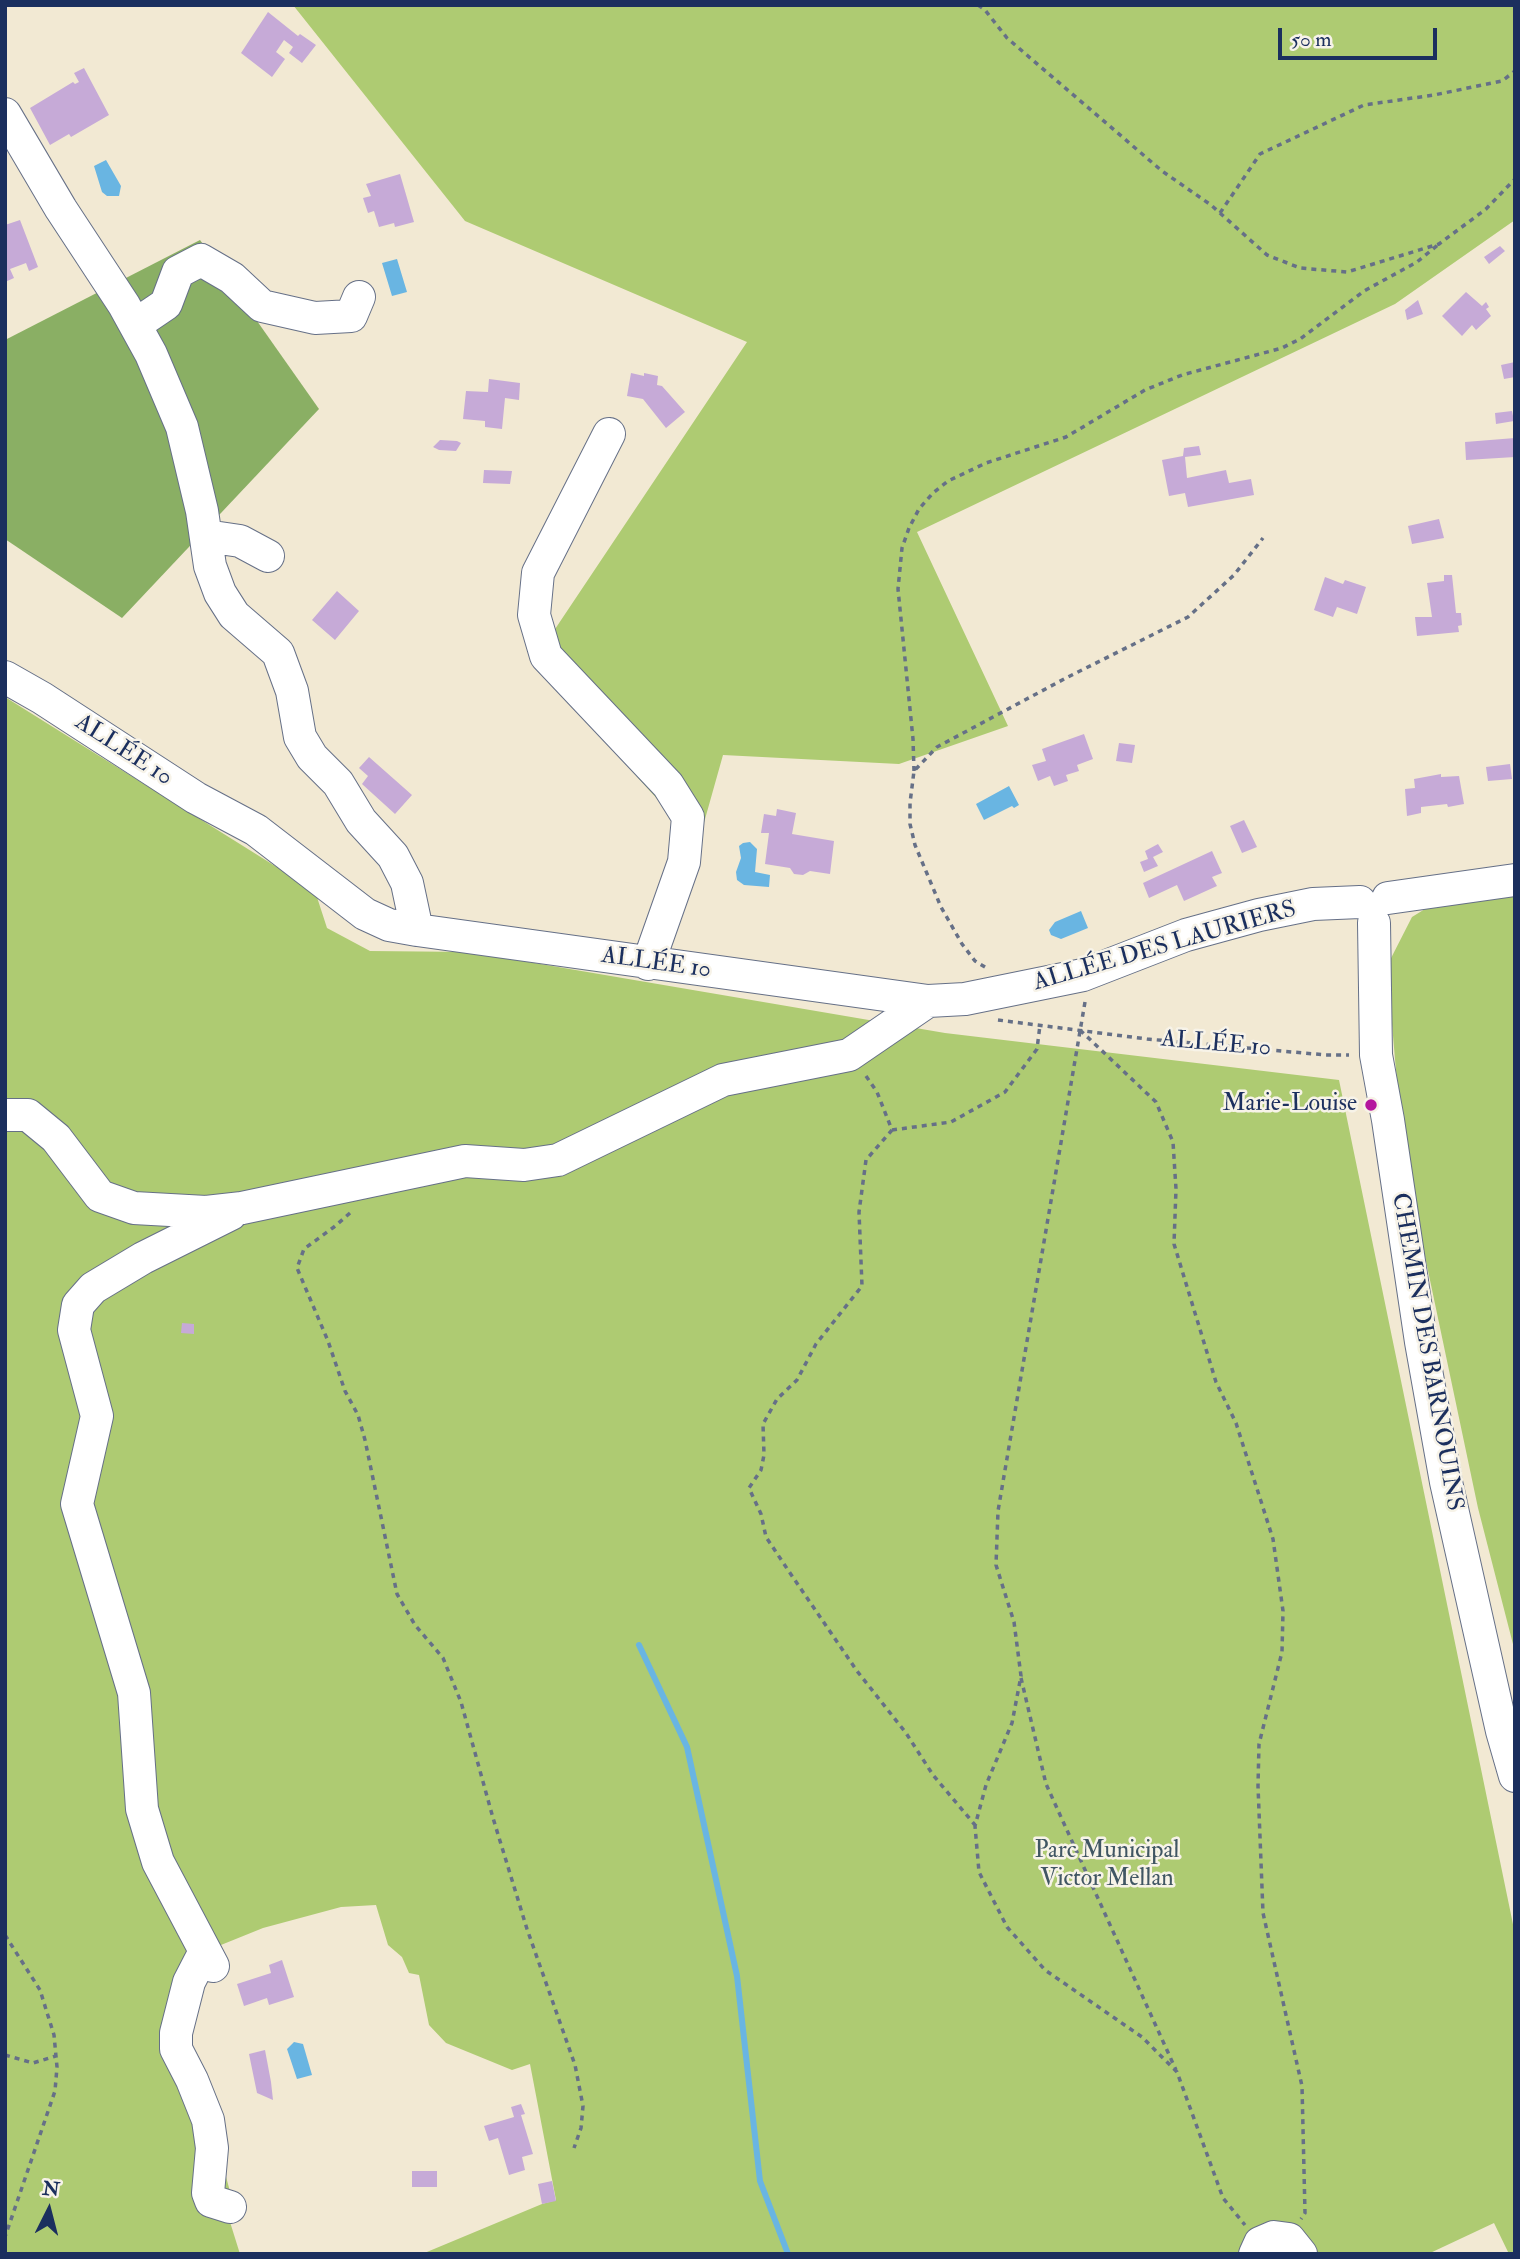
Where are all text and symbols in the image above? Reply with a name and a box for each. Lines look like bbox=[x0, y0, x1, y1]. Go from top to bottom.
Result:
scale bar bbox=[1282, 14, 1441, 58]
text: 50 m bbox=[1291, 26, 1332, 53]
street label: ALLÉE 10 bbox=[69, 709, 177, 793]
street label: ALLÉE DES LAURIERS bbox=[1030, 896, 1300, 998]
street label: ALLÉE 10 bbox=[599, 942, 713, 986]
street label: ALLÉE 10 bbox=[1160, 1026, 1272, 1064]
place label: Marie-Louise bbox=[1223, 1091, 1357, 1119]
marker: Marie-Louise bbox=[1363, 1097, 1379, 1113]
street label: CHEMIN DES BARNOUINS bbox=[1384, 1191, 1468, 1513]
park label: Parc Municipal Victor Mellan bbox=[1035, 1838, 1179, 1894]
north arrow bbox=[14, 2175, 84, 2245]
text: N bbox=[41, 2176, 61, 2202]

